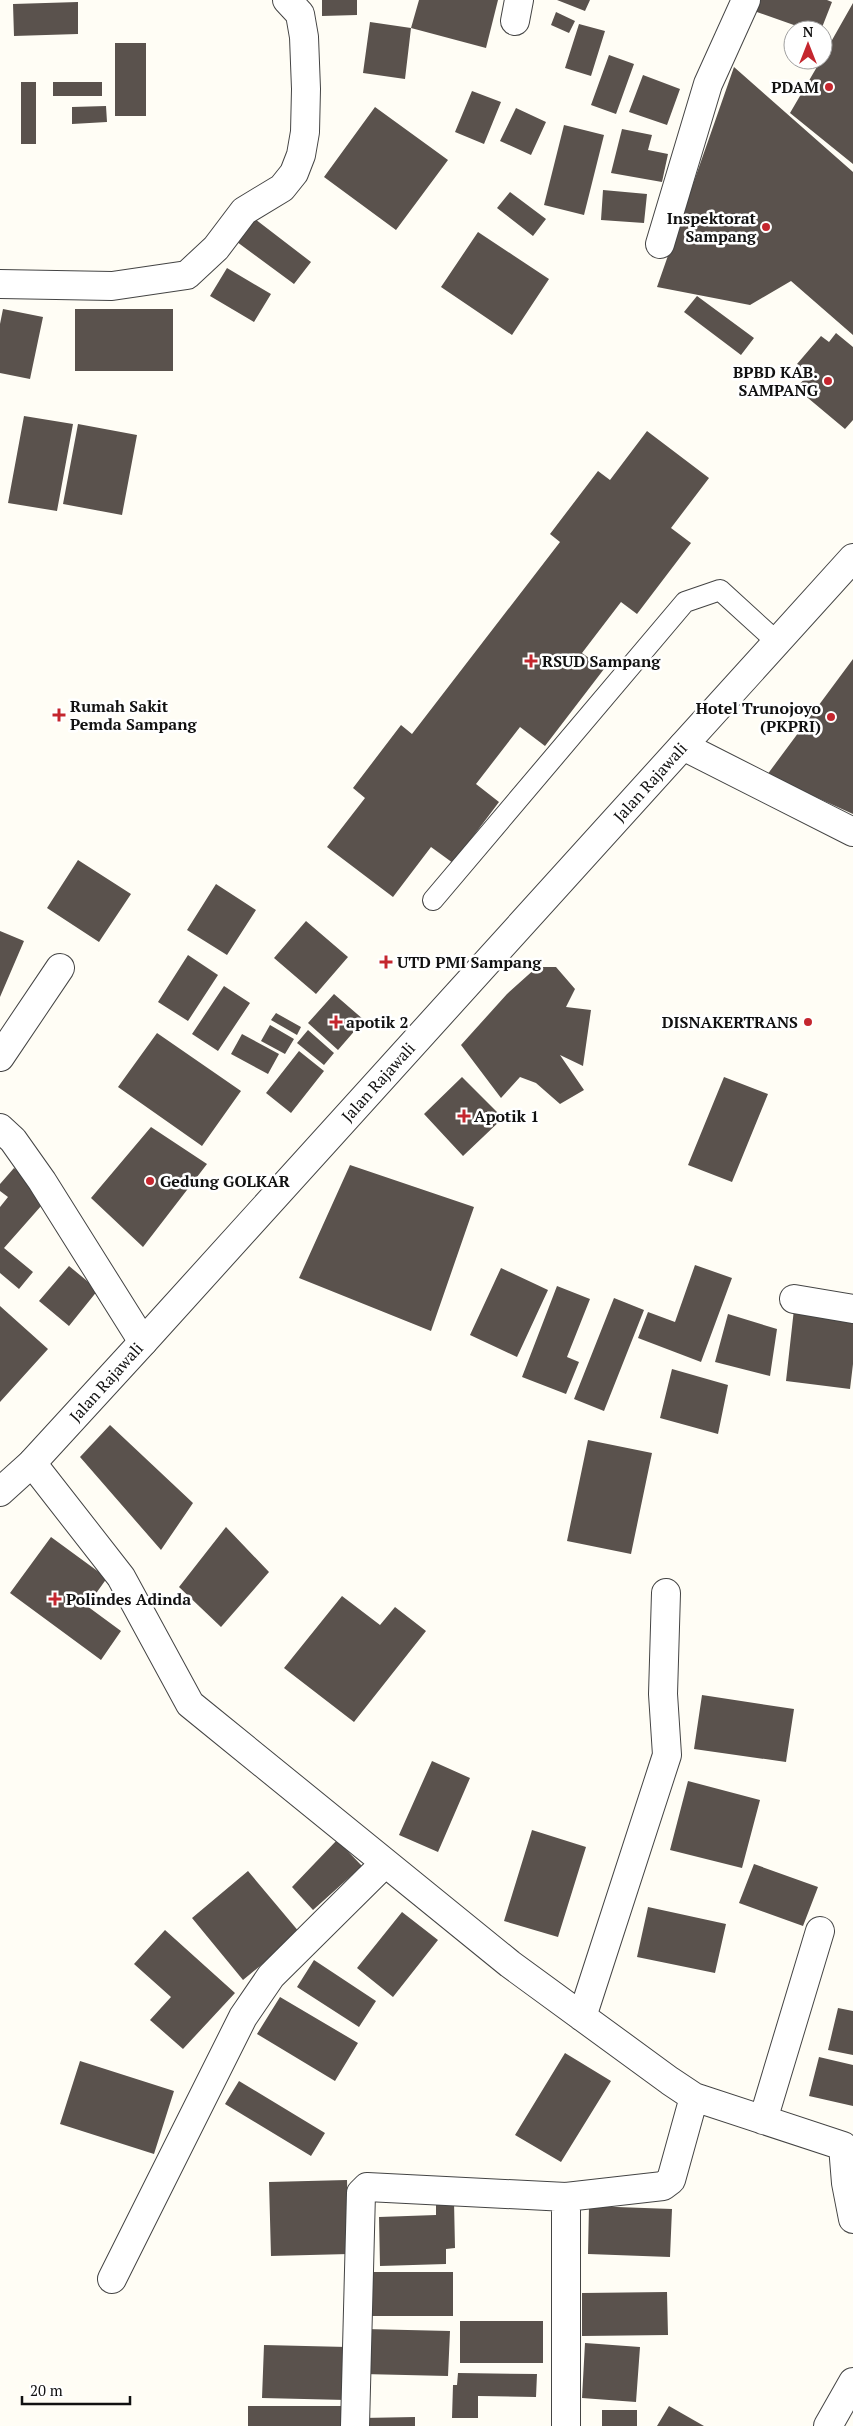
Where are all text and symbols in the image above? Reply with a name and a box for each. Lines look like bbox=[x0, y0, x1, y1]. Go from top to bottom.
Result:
north arrow bbox=[783, 20, 833, 70]
text: N bbox=[803, 22, 814, 41]
place label: PDAM bbox=[771, 76, 819, 98]
marker: PDAM bbox=[823, 81, 835, 93]
place label: Inspektorat Sampang bbox=[667, 207, 757, 247]
marker: Inspektorat Sampang bbox=[760, 221, 772, 233]
place label: BPBD KAB. SAMPANG bbox=[733, 361, 819, 401]
marker: BPBD KAB. SAMPANG bbox=[822, 375, 834, 387]
place label: RSUD Sampang bbox=[542, 650, 661, 672]
marker: RSUD Sampang bbox=[524, 654, 538, 668]
place label: Rumah Sakit Pemda Sampang bbox=[70, 695, 198, 735]
place label: Hotel Trunojoyo (PKPRI) bbox=[696, 697, 821, 737]
marker: Rumah Sakit Pemda Sampang bbox=[52, 708, 66, 722]
marker: Hotel Trunojoyo (PKPRI) bbox=[825, 711, 837, 723]
street label: Jalan Rajawali bbox=[608, 737, 692, 827]
place label: UTD PMI Sampang bbox=[397, 951, 542, 973]
marker: UTD PMI Sampang bbox=[379, 955, 393, 969]
place label: apotik 2 bbox=[346, 1011, 408, 1033]
place label: DISNAKERTRANS bbox=[662, 1011, 798, 1033]
marker: apotik 2 bbox=[330, 1016, 342, 1028]
marker: DISNAKERTRANS bbox=[802, 1016, 814, 1028]
street label: Jalan Rajawali bbox=[336, 1037, 420, 1127]
place label: Apotik 1 bbox=[474, 1105, 539, 1127]
marker: Apotik 1 bbox=[458, 1110, 470, 1122]
place label: Gedung GOLKAR bbox=[160, 1170, 290, 1192]
marker: Gedung GOLKAR bbox=[144, 1175, 156, 1187]
street label: Jalan Rajawali bbox=[64, 1337, 148, 1427]
place label: Polindes Adinda bbox=[66, 1588, 191, 1610]
marker: Polindes Adinda bbox=[48, 1592, 62, 1606]
scale bar bbox=[22, 2374, 130, 2406]
text: 20 m bbox=[30, 2380, 63, 2400]

